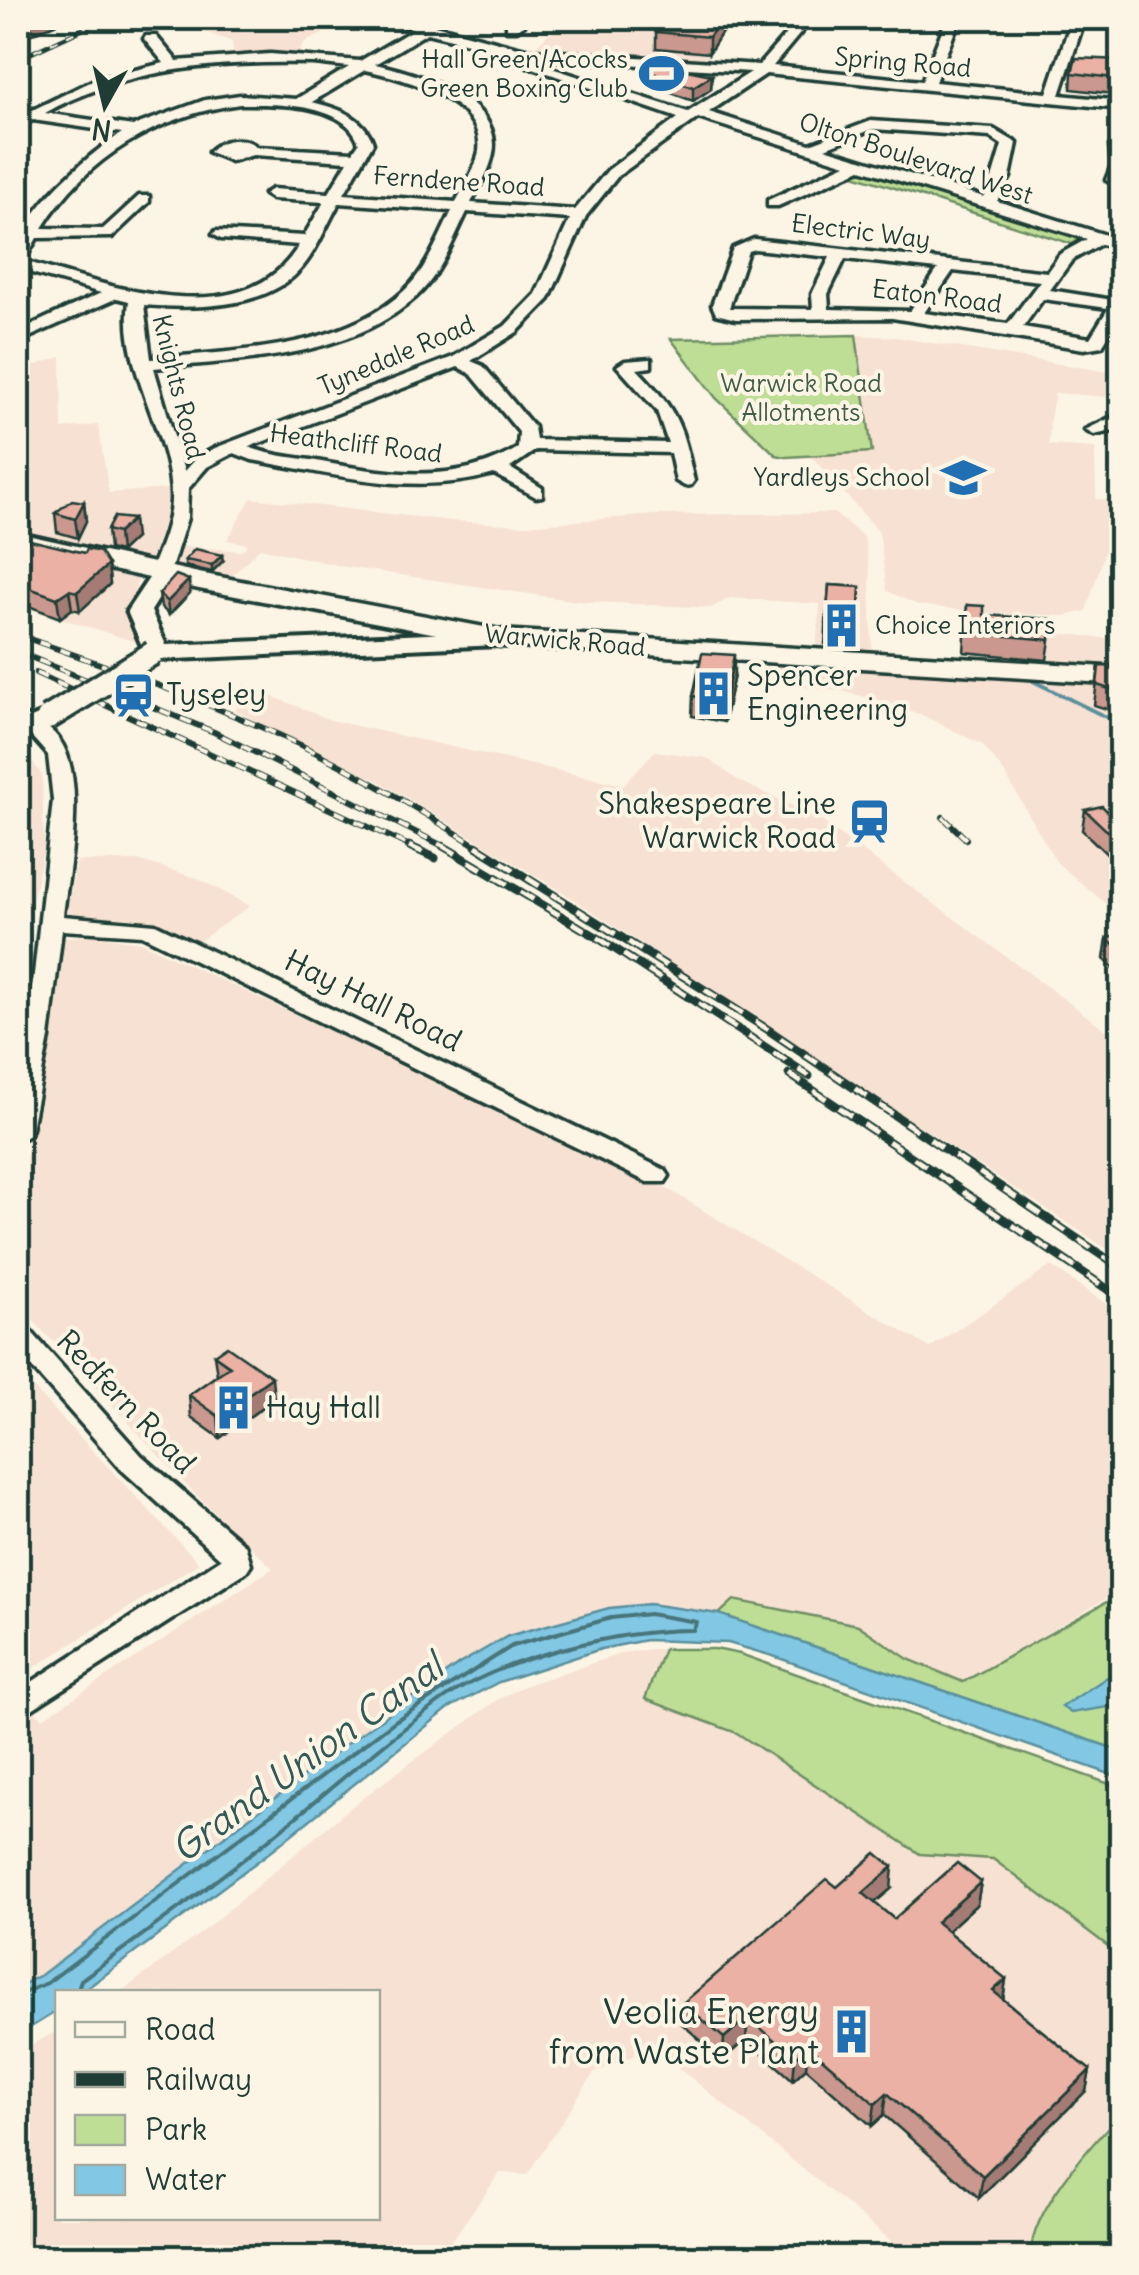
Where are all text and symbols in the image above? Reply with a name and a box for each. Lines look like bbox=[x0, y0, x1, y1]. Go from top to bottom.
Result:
street label: Spring Road bbox=[833, 40, 973, 84]
place label: Hall Green/Acocks Green Boxing Club bbox=[420, 43, 628, 104]
sports icon: Hall Green/Acocks Green Boxing Club bbox=[637, 49, 685, 97]
north arrow bbox=[55, 55, 155, 155]
street label: Olton Boulevard West bbox=[795, 105, 1037, 211]
text: N bbox=[89, 111, 114, 149]
street label: Ferndene Road bbox=[372, 159, 546, 203]
street label: Electric Way bbox=[790, 207, 932, 255]
street label: Eaton Road bbox=[870, 272, 1004, 320]
street label: Tynedale Road bbox=[313, 308, 479, 402]
street label: Knights Road bbox=[146, 311, 212, 463]
park label: Warwick Road Allotments bbox=[720, 367, 882, 428]
street label: Heathcliff Road bbox=[268, 417, 444, 469]
school or university icon: Yardleys School bbox=[939, 453, 987, 501]
place label: Yardleys School bbox=[754, 461, 930, 493]
building icon: Choice Interiors bbox=[818, 601, 866, 649]
place label: Choice Interiors bbox=[875, 609, 1055, 641]
street label: Warwick Road bbox=[483, 617, 647, 663]
place label: Spencer Engineering bbox=[747, 656, 908, 728]
building icon: Spencer Engineering bbox=[690, 669, 738, 717]
station icon: Tyseley bbox=[109, 671, 157, 719]
place label: Tyseley bbox=[166, 675, 266, 713]
place label: Shakespeare Line Warwick Road bbox=[598, 784, 836, 856]
station icon: Shakespeare Line Warwick Road bbox=[845, 797, 893, 845]
street label: Hay Hall Road bbox=[279, 941, 468, 1059]
street label: Redfern Road bbox=[49, 1322, 205, 1481]
building icon: Hay Hall bbox=[209, 1384, 257, 1432]
place label: Hay Hall bbox=[266, 1388, 381, 1426]
water label: Grand Union Canal bbox=[162, 1641, 456, 1872]
place label: Veolia Energy from Waste Plant bbox=[549, 1989, 819, 2073]
legend bbox=[55, 1990, 380, 2220]
building icon: Veolia Energy from Waste Plant bbox=[828, 2008, 876, 2056]
text: Road bbox=[145, 2010, 215, 2048]
text: Railway bbox=[145, 2060, 252, 2098]
text: Park bbox=[145, 2110, 207, 2148]
text: Water bbox=[145, 2160, 227, 2198]

